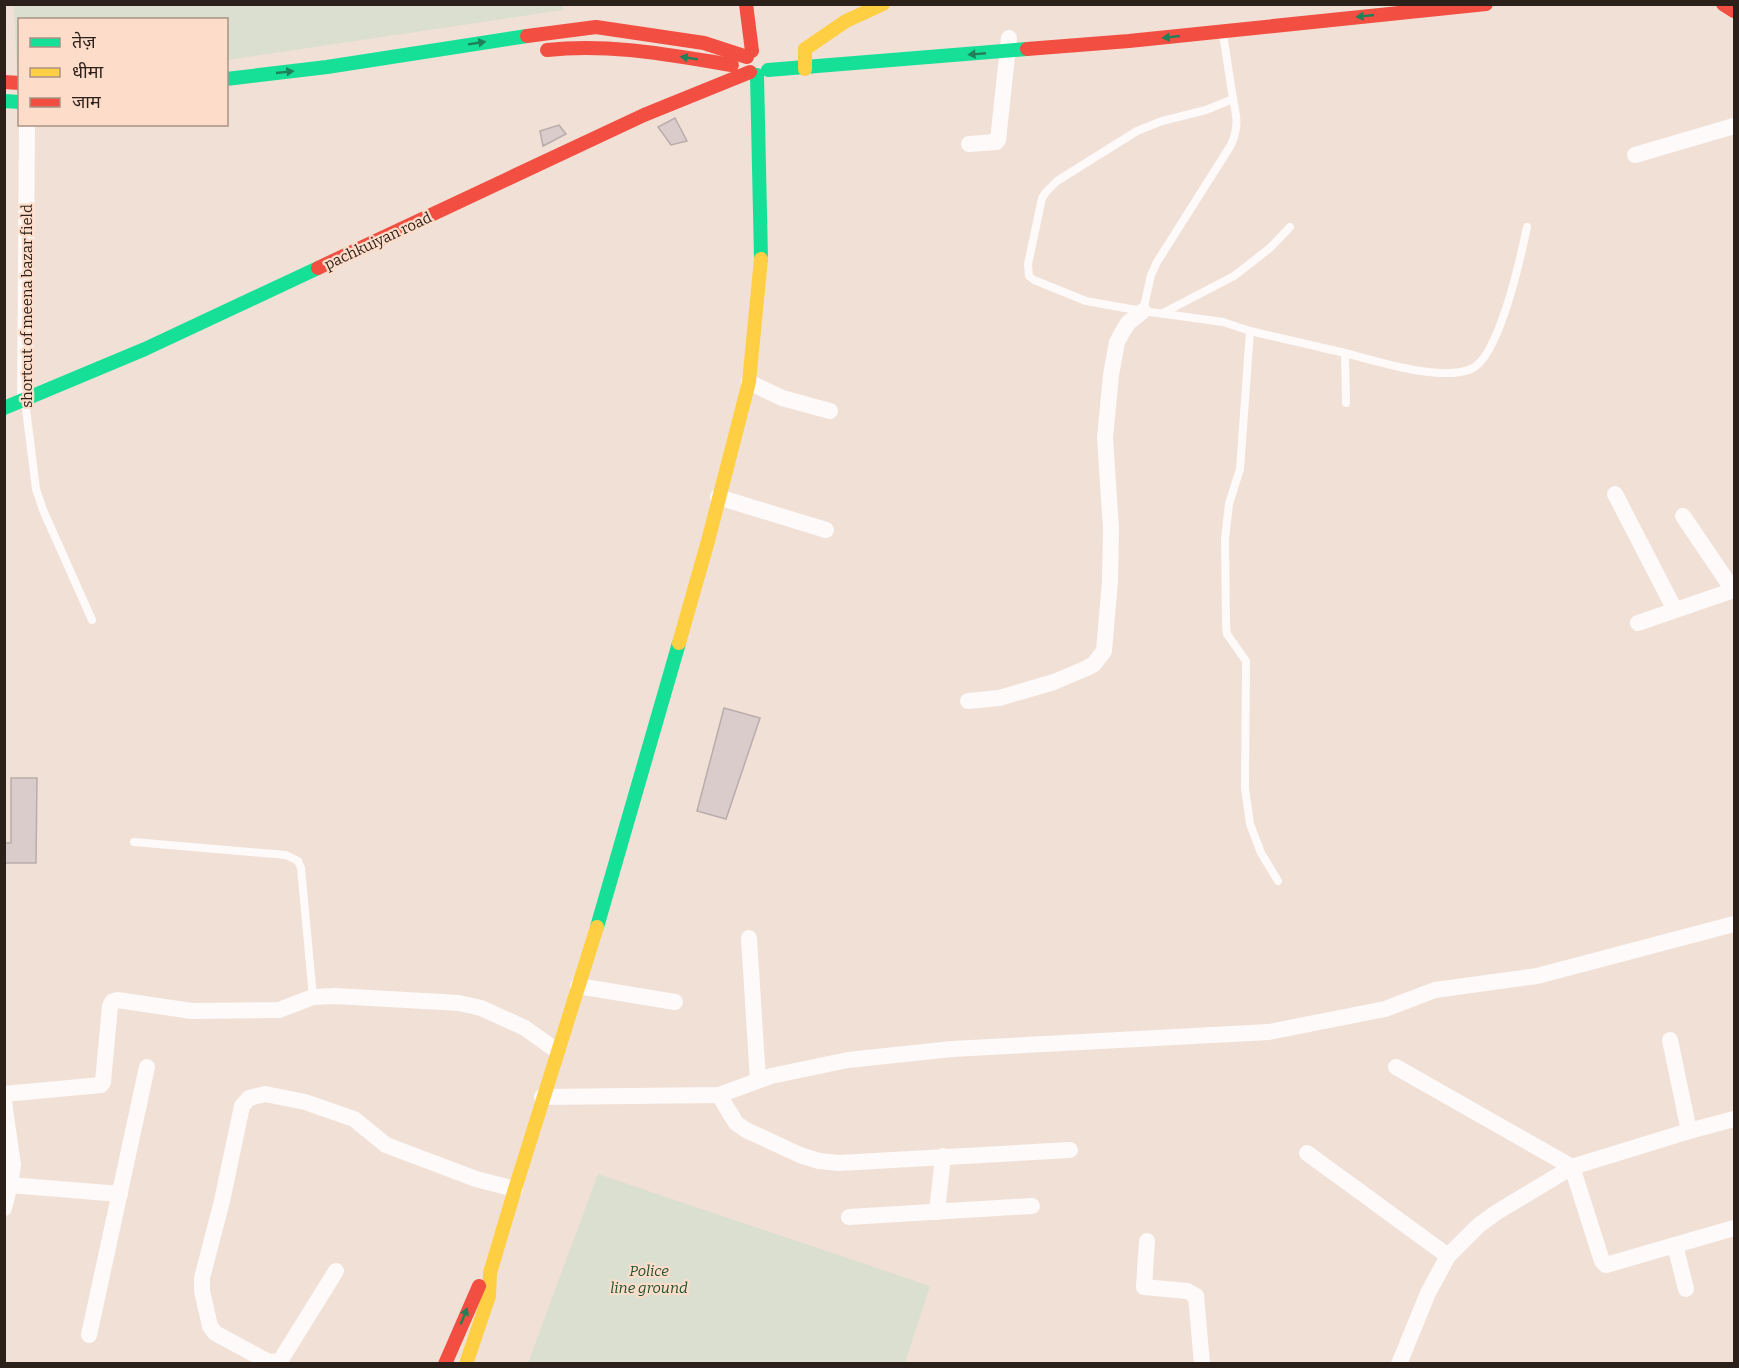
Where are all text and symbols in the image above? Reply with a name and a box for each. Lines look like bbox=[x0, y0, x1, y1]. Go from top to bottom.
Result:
one-way arrow bbox=[1356, 12, 1375, 21]
legend bbox=[18, 18, 228, 126]
text: तेज़ bbox=[72, 31, 96, 53]
one-way arrow bbox=[1162, 32, 1181, 42]
one-way arrow bbox=[468, 39, 487, 48]
one-way arrow bbox=[968, 49, 987, 59]
one-way arrow bbox=[679, 54, 698, 63]
text: धीमा bbox=[72, 61, 103, 83]
one-way arrow bbox=[275, 67, 294, 77]
text: जाम bbox=[72, 91, 102, 113]
street label: shortcut of meena bazar field bbox=[18, 204, 36, 408]
street label: pachkuiyan road bbox=[322, 208, 434, 274]
park label: Police line ground bbox=[610, 1262, 688, 1297]
one-way arrow bbox=[459, 1307, 469, 1325]

